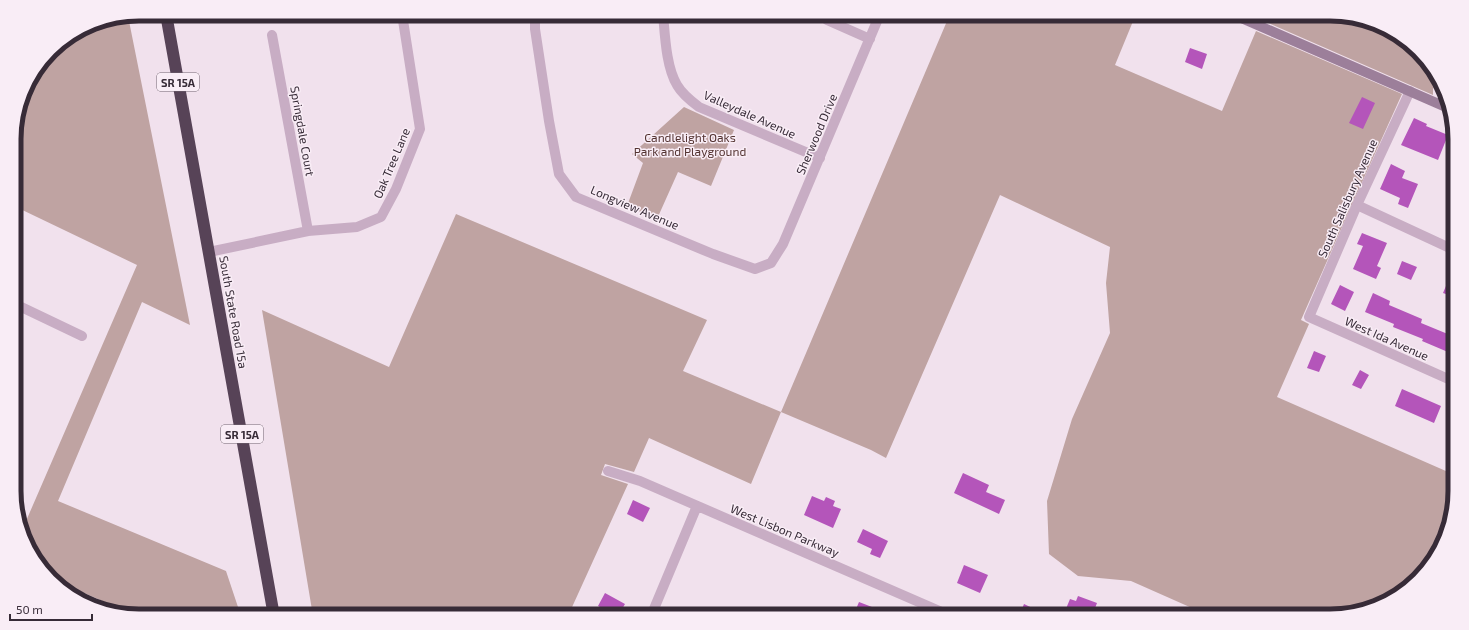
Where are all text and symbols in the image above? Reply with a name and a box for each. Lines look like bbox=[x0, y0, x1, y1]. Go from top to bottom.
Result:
road number: SR 15A bbox=[157, 73, 199, 91]
street label: Springdale Court bbox=[288, 85, 318, 178]
street label: Valleydale Avenue bbox=[702, 87, 798, 141]
street label: Sherwood Drive bbox=[793, 91, 839, 177]
street label: Oak Tree Lane bbox=[370, 126, 412, 200]
park label: Candlelight Oaks Park and Playground bbox=[634, 130, 746, 158]
street label: South Salisbury Avenue bbox=[1315, 137, 1379, 259]
street label: Longview Avenue bbox=[589, 182, 681, 232]
street label: South State Road 15a bbox=[217, 255, 251, 369]
street label: West Ida Avenue bbox=[1343, 313, 1431, 363]
road number: SR 15A bbox=[221, 425, 263, 443]
street label: West Lisbon Parkway bbox=[728, 501, 842, 560]
scale bar bbox=[10, 596, 92, 622]
text: 50 m bbox=[16, 602, 43, 616]

